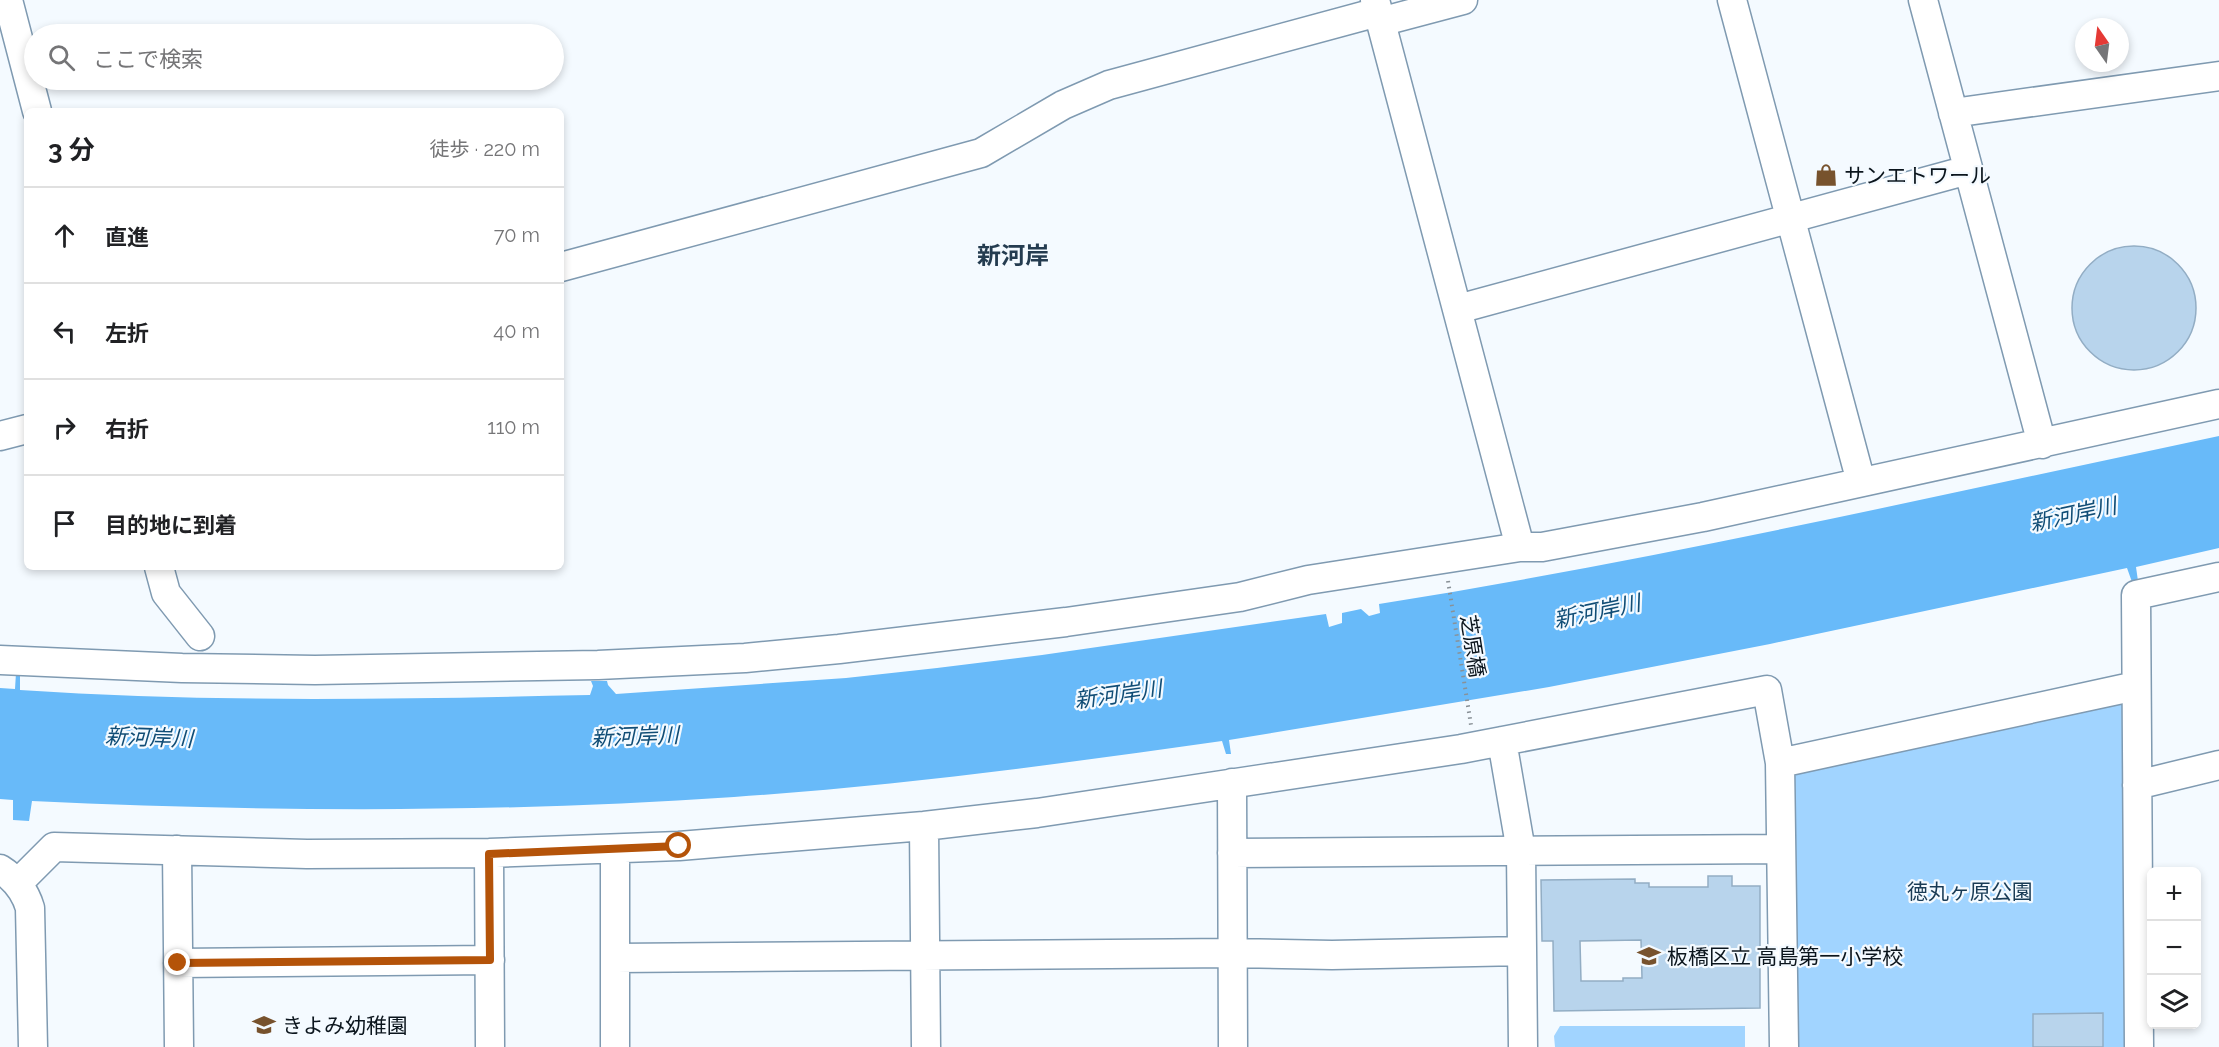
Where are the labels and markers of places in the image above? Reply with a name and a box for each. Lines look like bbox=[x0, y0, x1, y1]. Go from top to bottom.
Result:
shop icon: サンエトワール bbox=[1813, 162, 1839, 188]
place label: サンエトワール bbox=[1844, 163, 1991, 188]
school or university icon: 板橋区立 高島第一小学校 bbox=[1636, 943, 1662, 969]
place label: 板橋区立 高島第一小学校 bbox=[1667, 944, 1903, 969]
school or university icon: きよみ幼稚園 bbox=[251, 1012, 277, 1038]
place label: きよみ幼稚園 bbox=[282, 1013, 408, 1038]

